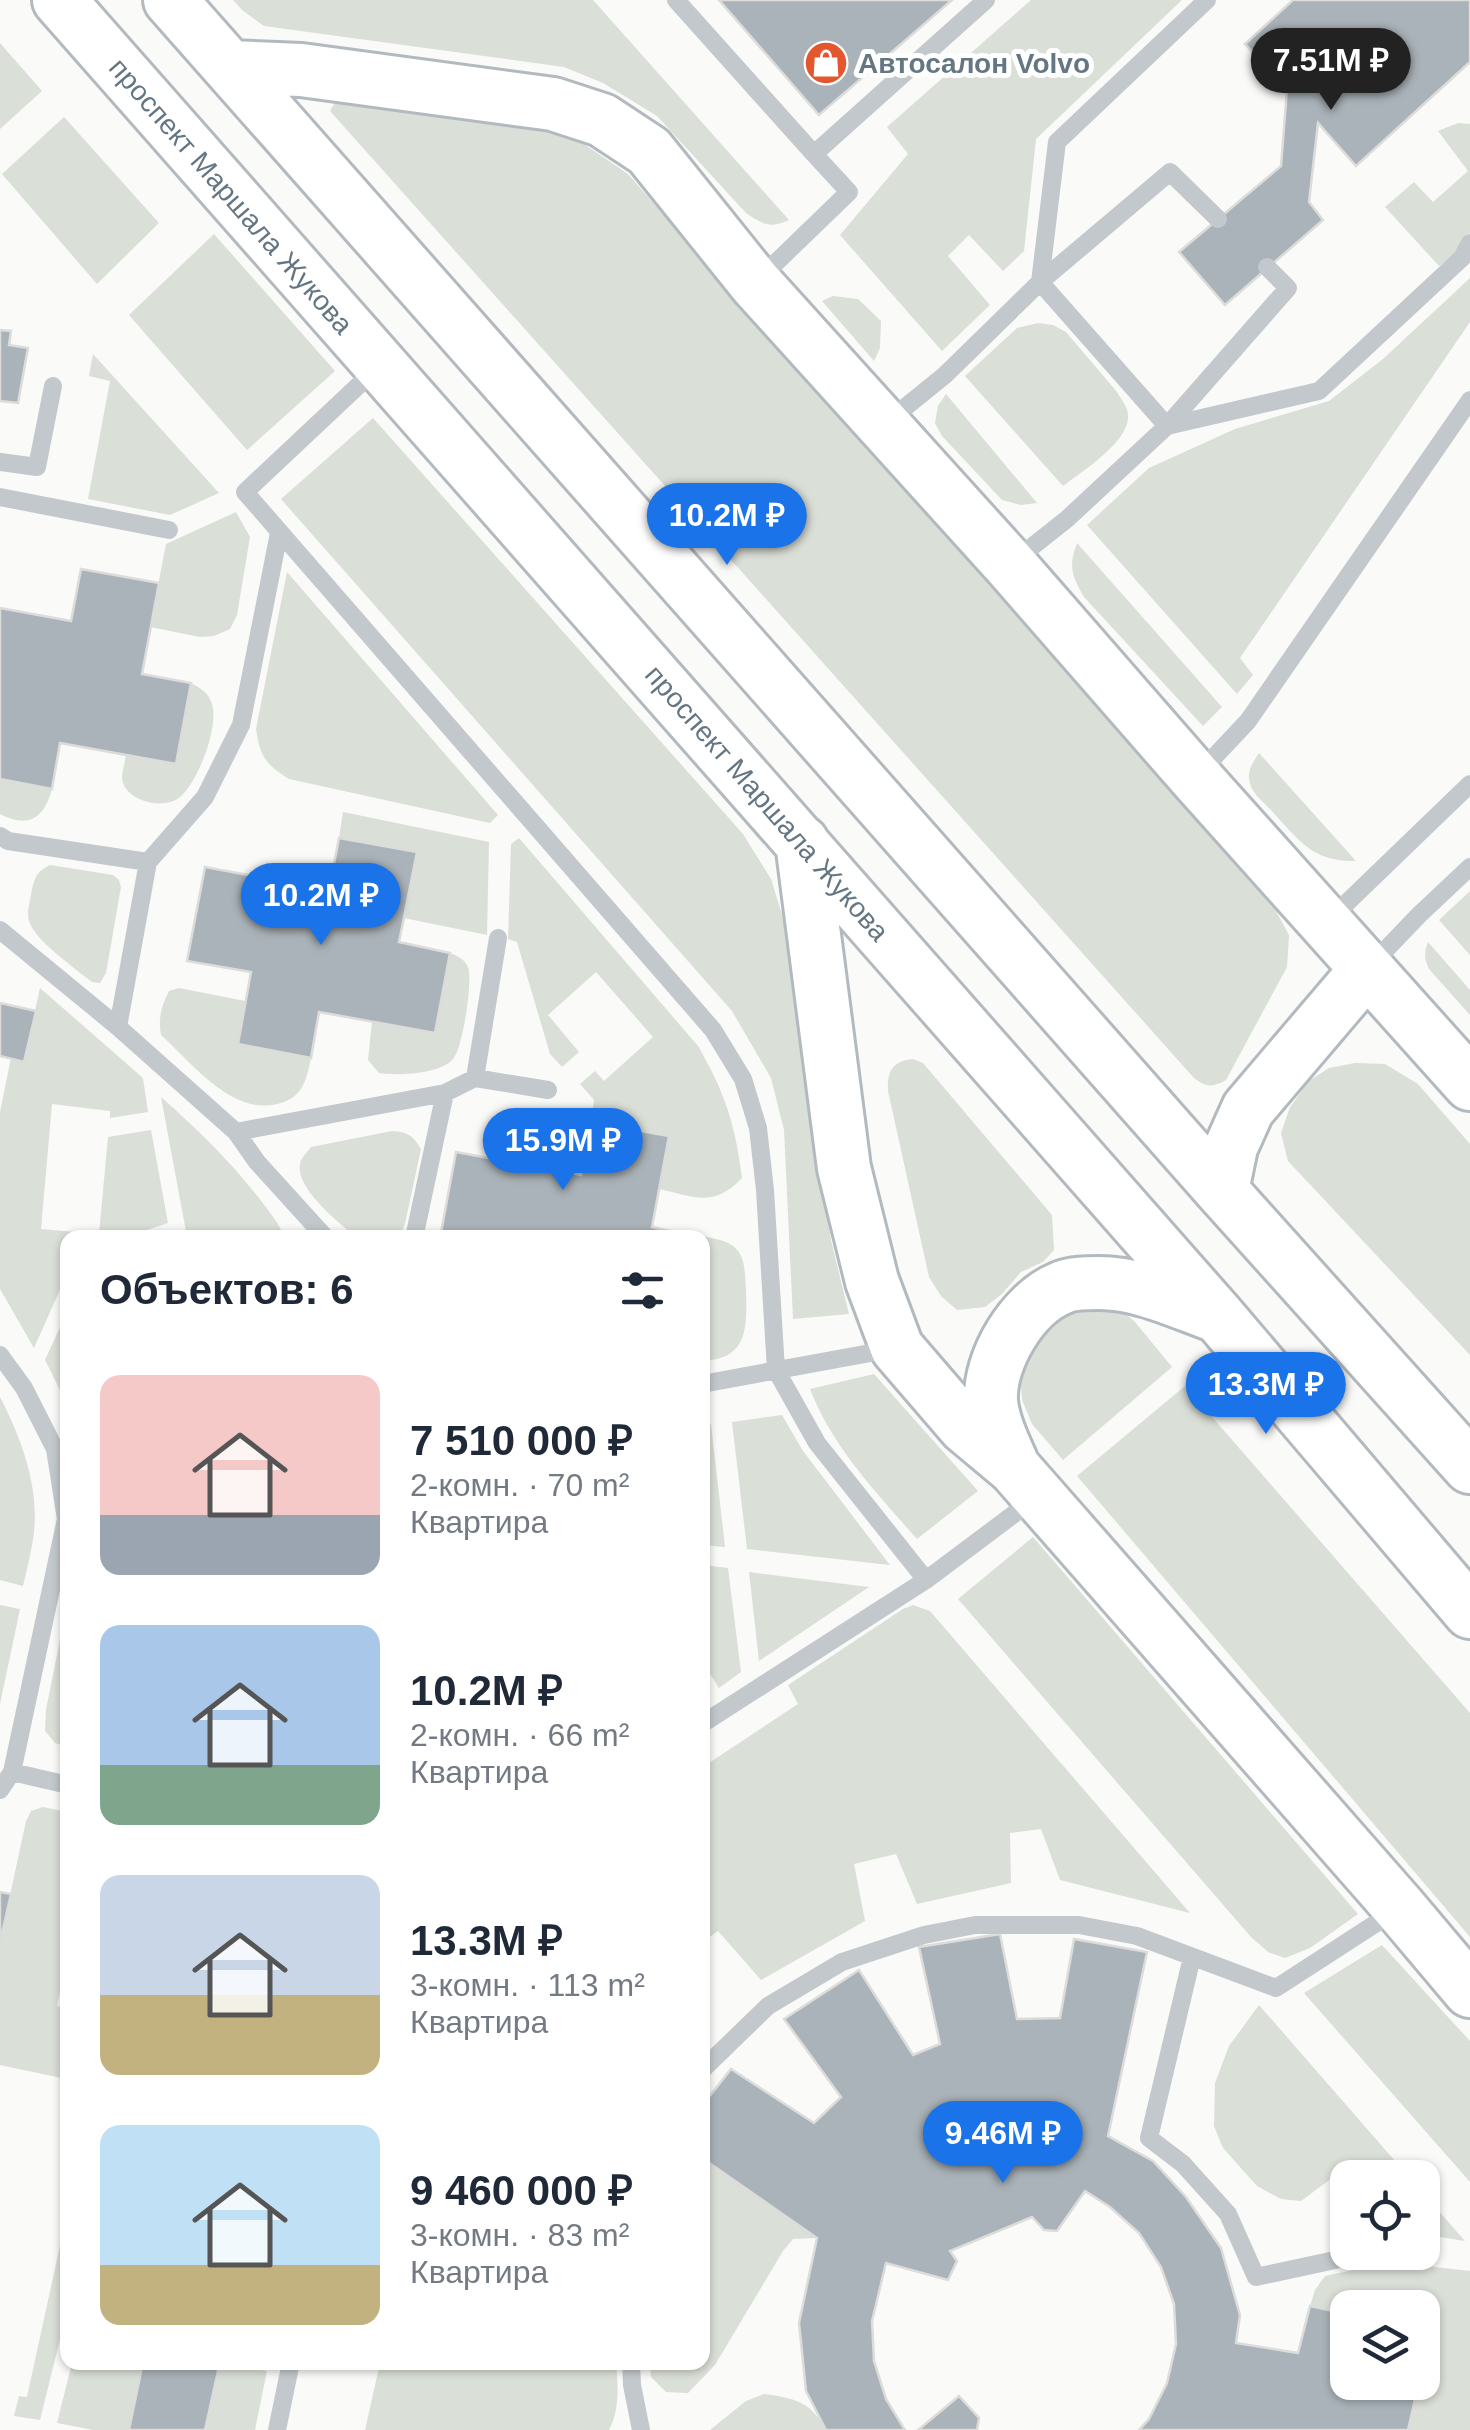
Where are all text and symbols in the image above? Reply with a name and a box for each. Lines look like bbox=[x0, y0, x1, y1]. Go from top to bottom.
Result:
pin: 7.51M ₽ bbox=[1239, 28, 1423, 113]
shop icon: Автосалон Volvo bbox=[803, 40, 849, 86]
text: 7.51M ₽ bbox=[1273, 42, 1389, 78]
place label: Автосалон Volvo bbox=[858, 48, 1090, 79]
street label: проспект Маршала Жукова bbox=[103, 52, 359, 340]
pin: 10.2M ₽ bbox=[635, 483, 819, 568]
text: 10.2M ₽ bbox=[669, 497, 785, 533]
street label: проспект Маршала Жукова bbox=[639, 659, 895, 947]
pin: 10.2M ₽ bbox=[229, 863, 413, 948]
text: 10.2M ₽ bbox=[263, 877, 379, 913]
pin: 15.9M ₽ bbox=[471, 1108, 655, 1193]
text: 15.9M ₽ bbox=[505, 1122, 621, 1158]
icon: filters bbox=[615, 1263, 670, 1318]
text: Объектов: 6 bbox=[100, 1266, 354, 1313]
pin: 13.3M ₽ bbox=[1174, 1352, 1358, 1437]
text: 13.3M ₽ bbox=[1208, 1366, 1324, 1402]
icon: home bbox=[180, 1415, 300, 1535]
text: 7 510 000 ₽ bbox=[410, 1417, 633, 1464]
text: 2-комн. · 70 m² bbox=[410, 1467, 629, 1503]
text: Квартира bbox=[410, 1504, 548, 1540]
icon: home bbox=[180, 1665, 300, 1785]
text: 10.2M ₽ bbox=[410, 1667, 563, 1714]
text: 2-комн. · 66 m² bbox=[410, 1717, 629, 1753]
text: Квартира bbox=[410, 1754, 548, 1790]
icon: home bbox=[180, 1915, 300, 2035]
text: 13.3M ₽ bbox=[410, 1917, 563, 1964]
text: 3-комн. · 113 m² bbox=[410, 1967, 645, 2003]
text: Квартира bbox=[410, 2004, 548, 2040]
pin: 9.46M ₽ bbox=[911, 2101, 1095, 2186]
text: 9.46M ₽ bbox=[945, 2115, 1061, 2151]
map controls bbox=[1330, 2160, 1440, 2400]
button: locate bbox=[1330, 2160, 1440, 2270]
icon: home bbox=[180, 2165, 300, 2285]
text: 9 460 000 ₽ bbox=[410, 2167, 633, 2214]
text: 3-комн. · 83 m² bbox=[410, 2217, 629, 2253]
text: Квартира bbox=[410, 2254, 548, 2290]
button: layers bbox=[1330, 2290, 1440, 2400]

